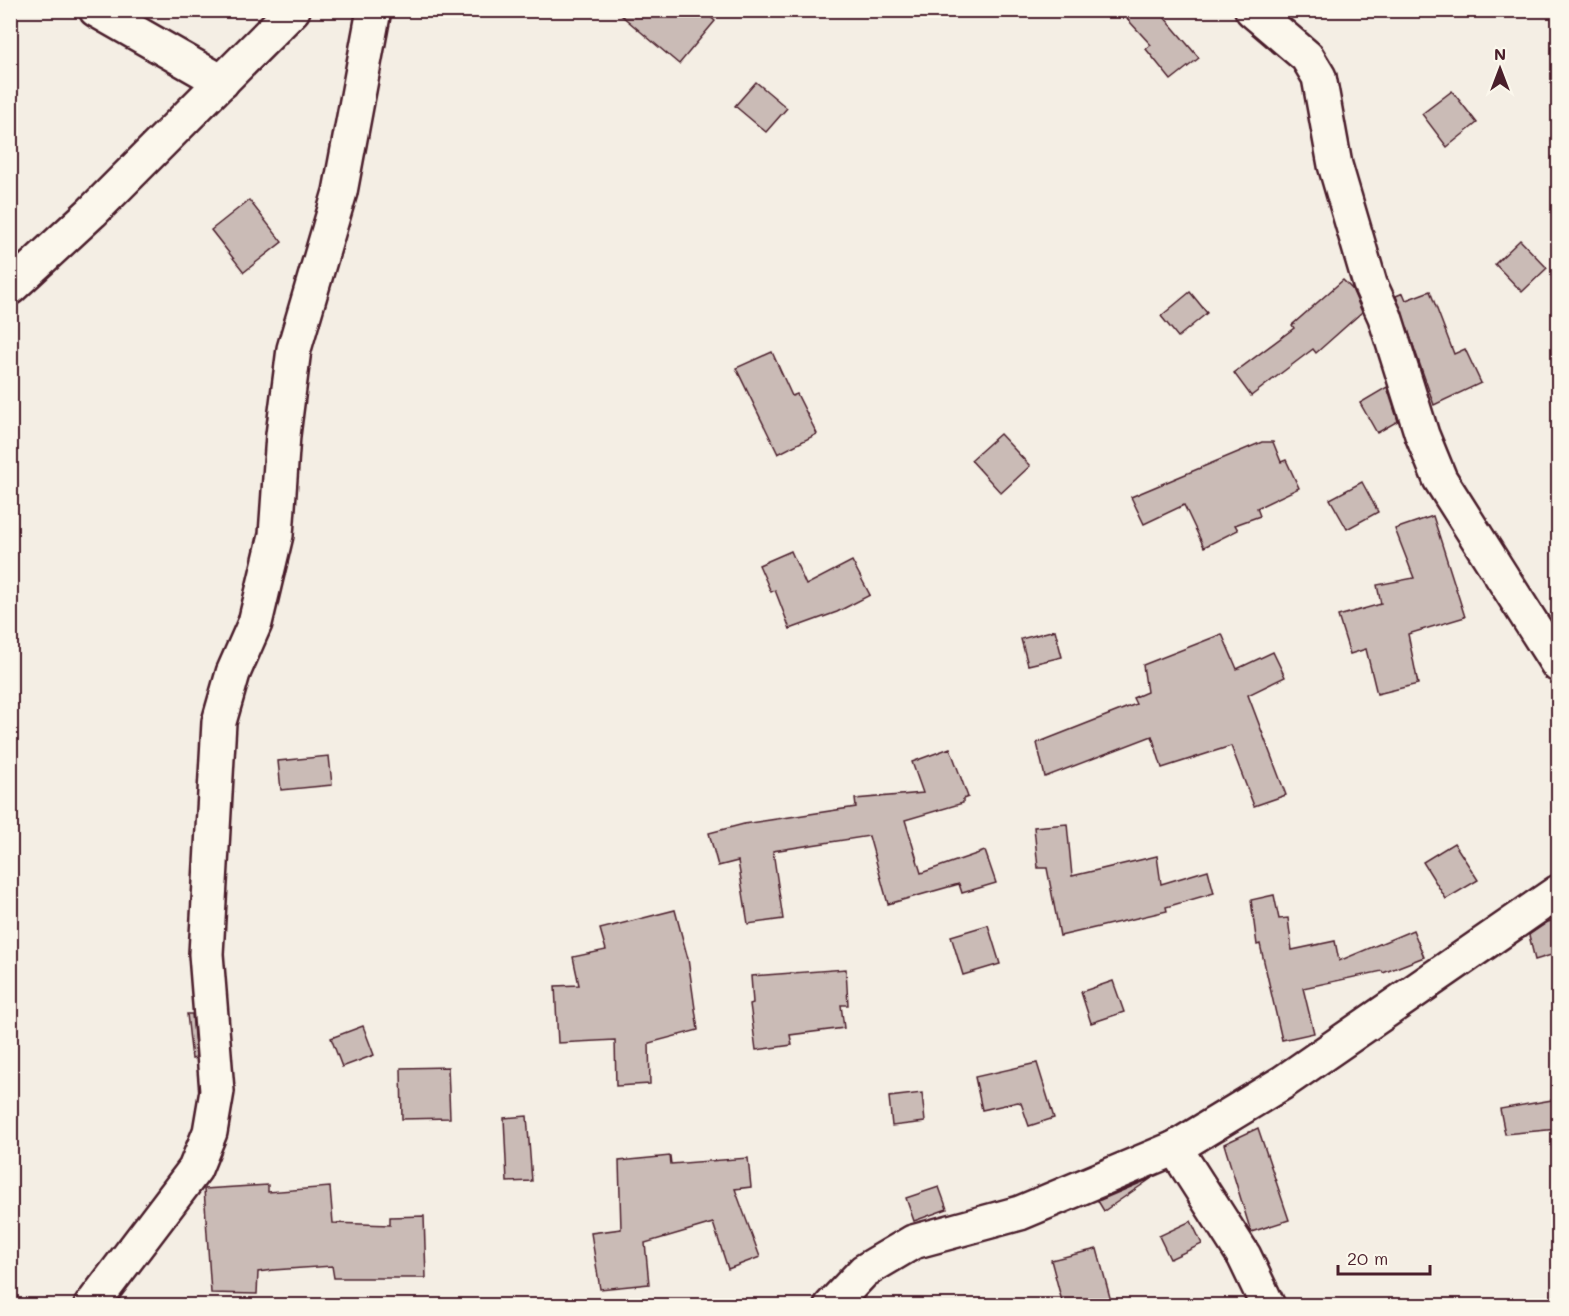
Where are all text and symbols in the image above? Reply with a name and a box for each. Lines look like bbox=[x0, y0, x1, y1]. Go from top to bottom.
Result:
north arrow bbox=[1470, 39, 1530, 99]
text: N bbox=[1494, 43, 1506, 64]
scale bar bbox=[1338, 1238, 1430, 1276]
text: 20 m bbox=[1347, 1246, 1388, 1270]

